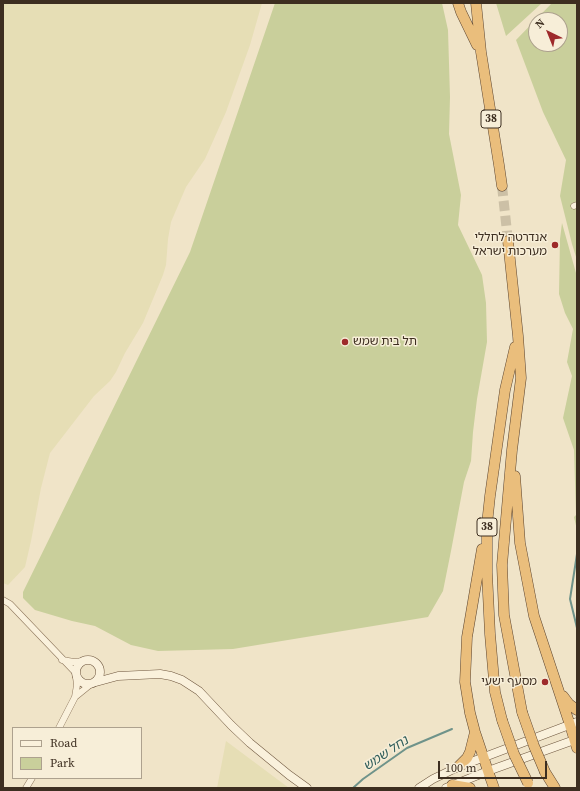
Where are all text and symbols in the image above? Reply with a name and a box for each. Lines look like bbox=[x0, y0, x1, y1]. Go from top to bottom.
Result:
north arrow bbox=[528, 12, 568, 52]
text: N bbox=[532, 15, 548, 32]
road number: 38 bbox=[481, 110, 501, 128]
place label: אנדרטה לחללי מערכות ישראל bbox=[473, 231, 547, 259]
marker: אנדרטה לחללי מערכות ישראל bbox=[550, 240, 560, 250]
place label: תל בית שמש bbox=[353, 335, 417, 349]
marker: תל בית שמש bbox=[340, 337, 350, 347]
road number: 38 bbox=[477, 518, 497, 536]
place label: מסעף ישעי bbox=[481, 675, 537, 689]
marker: מסעף ישעי bbox=[540, 677, 550, 687]
legend bbox=[12, 727, 142, 779]
water label: נחל שמש bbox=[361, 733, 411, 775]
text: Road bbox=[50, 735, 77, 751]
scale bar bbox=[440, 753, 549, 779]
text: Park bbox=[50, 755, 75, 771]
text: 100 m bbox=[445, 760, 477, 776]

